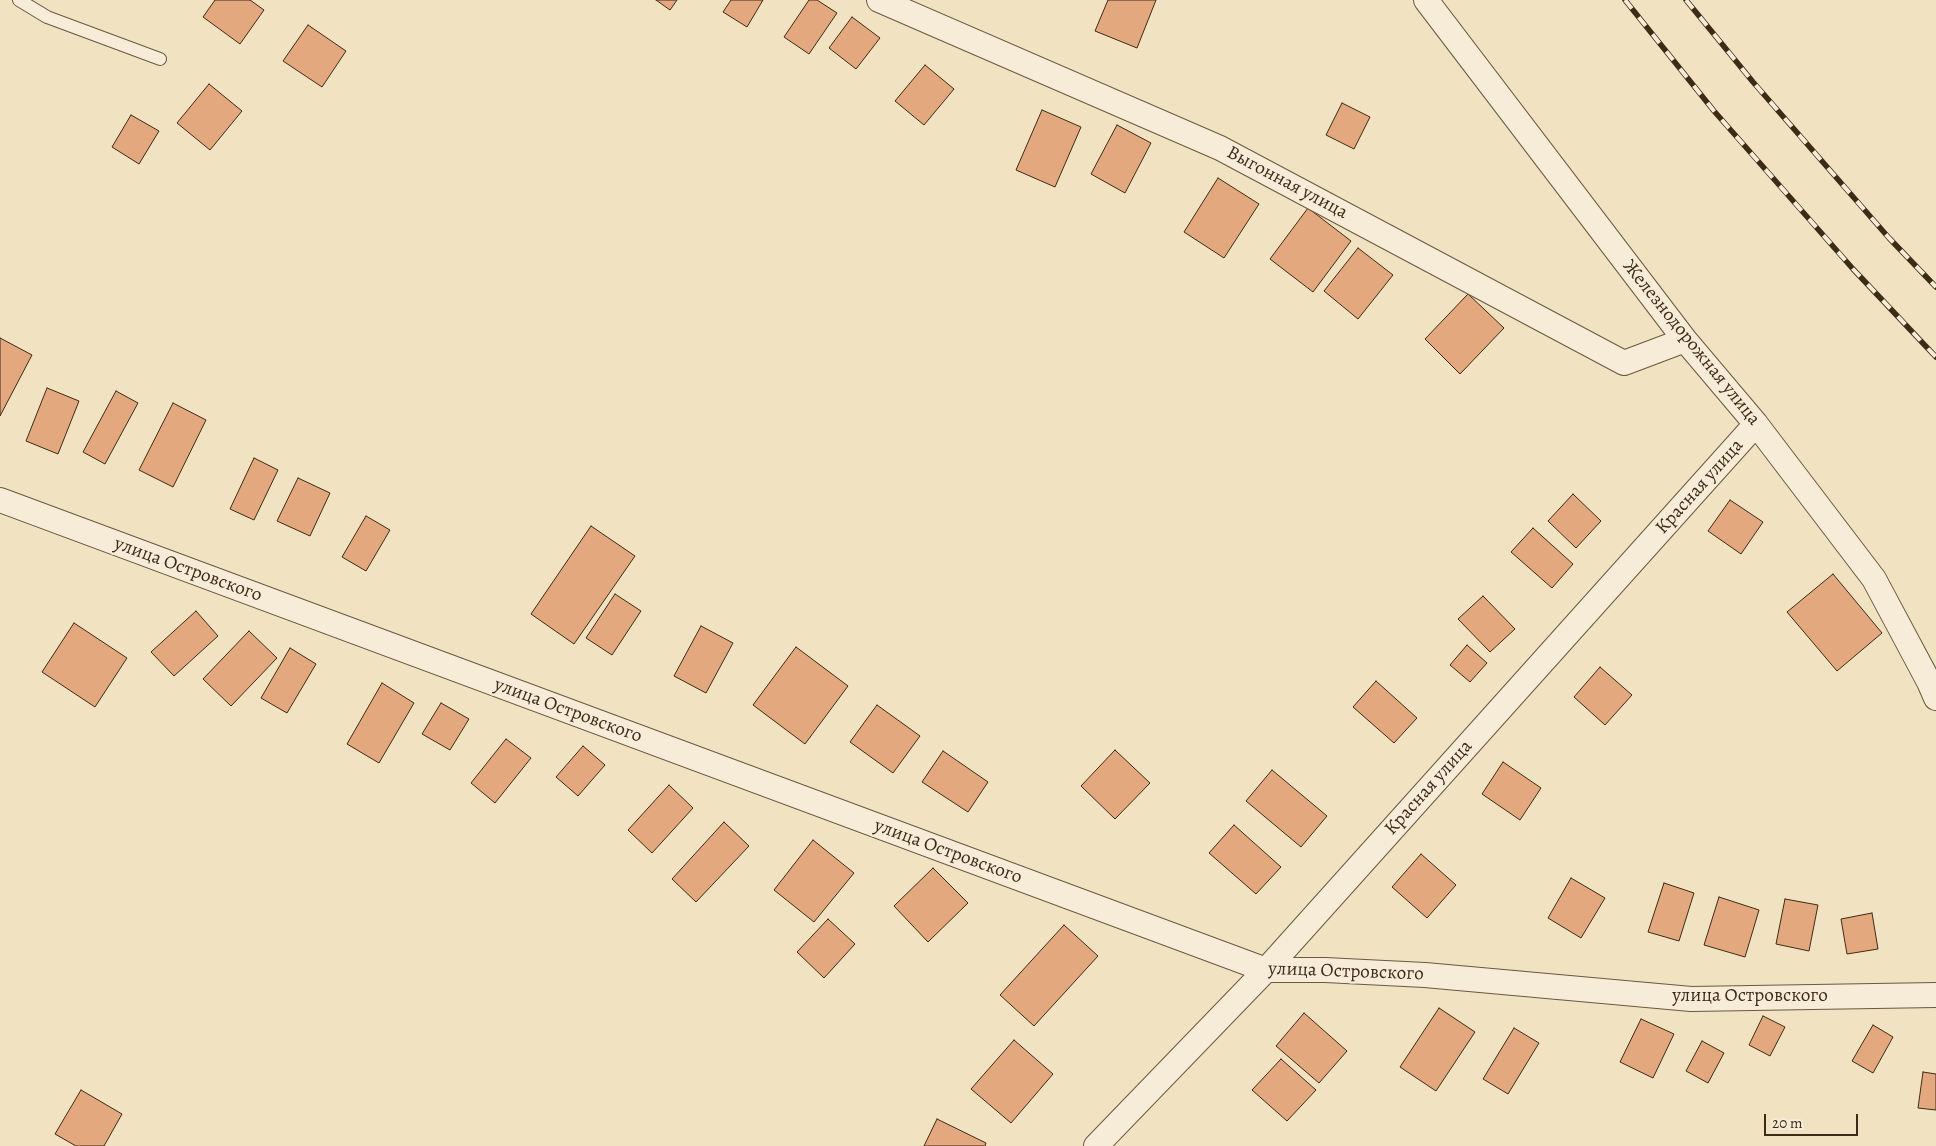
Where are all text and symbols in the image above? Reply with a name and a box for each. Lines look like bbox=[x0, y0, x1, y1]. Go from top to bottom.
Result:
street label: Выгонная улица bbox=[1223, 142, 1351, 224]
street label: Железнодорожная улица bbox=[1617, 256, 1765, 430]
street label: Красная улица bbox=[1651, 435, 1749, 539]
street label: улица Островского bbox=[111, 533, 265, 607]
street label: улица Островского bbox=[491, 674, 645, 748]
street label: Красная улица bbox=[1380, 736, 1478, 840]
street label: улица Островского bbox=[871, 815, 1025, 889]
street label: улица Островского bbox=[1268, 958, 1424, 986]
street label: улица Островского bbox=[1672, 985, 1828, 1007]
scale bar bbox=[1766, 1104, 1860, 1136]
text: 20 m bbox=[1772, 1113, 1803, 1133]

